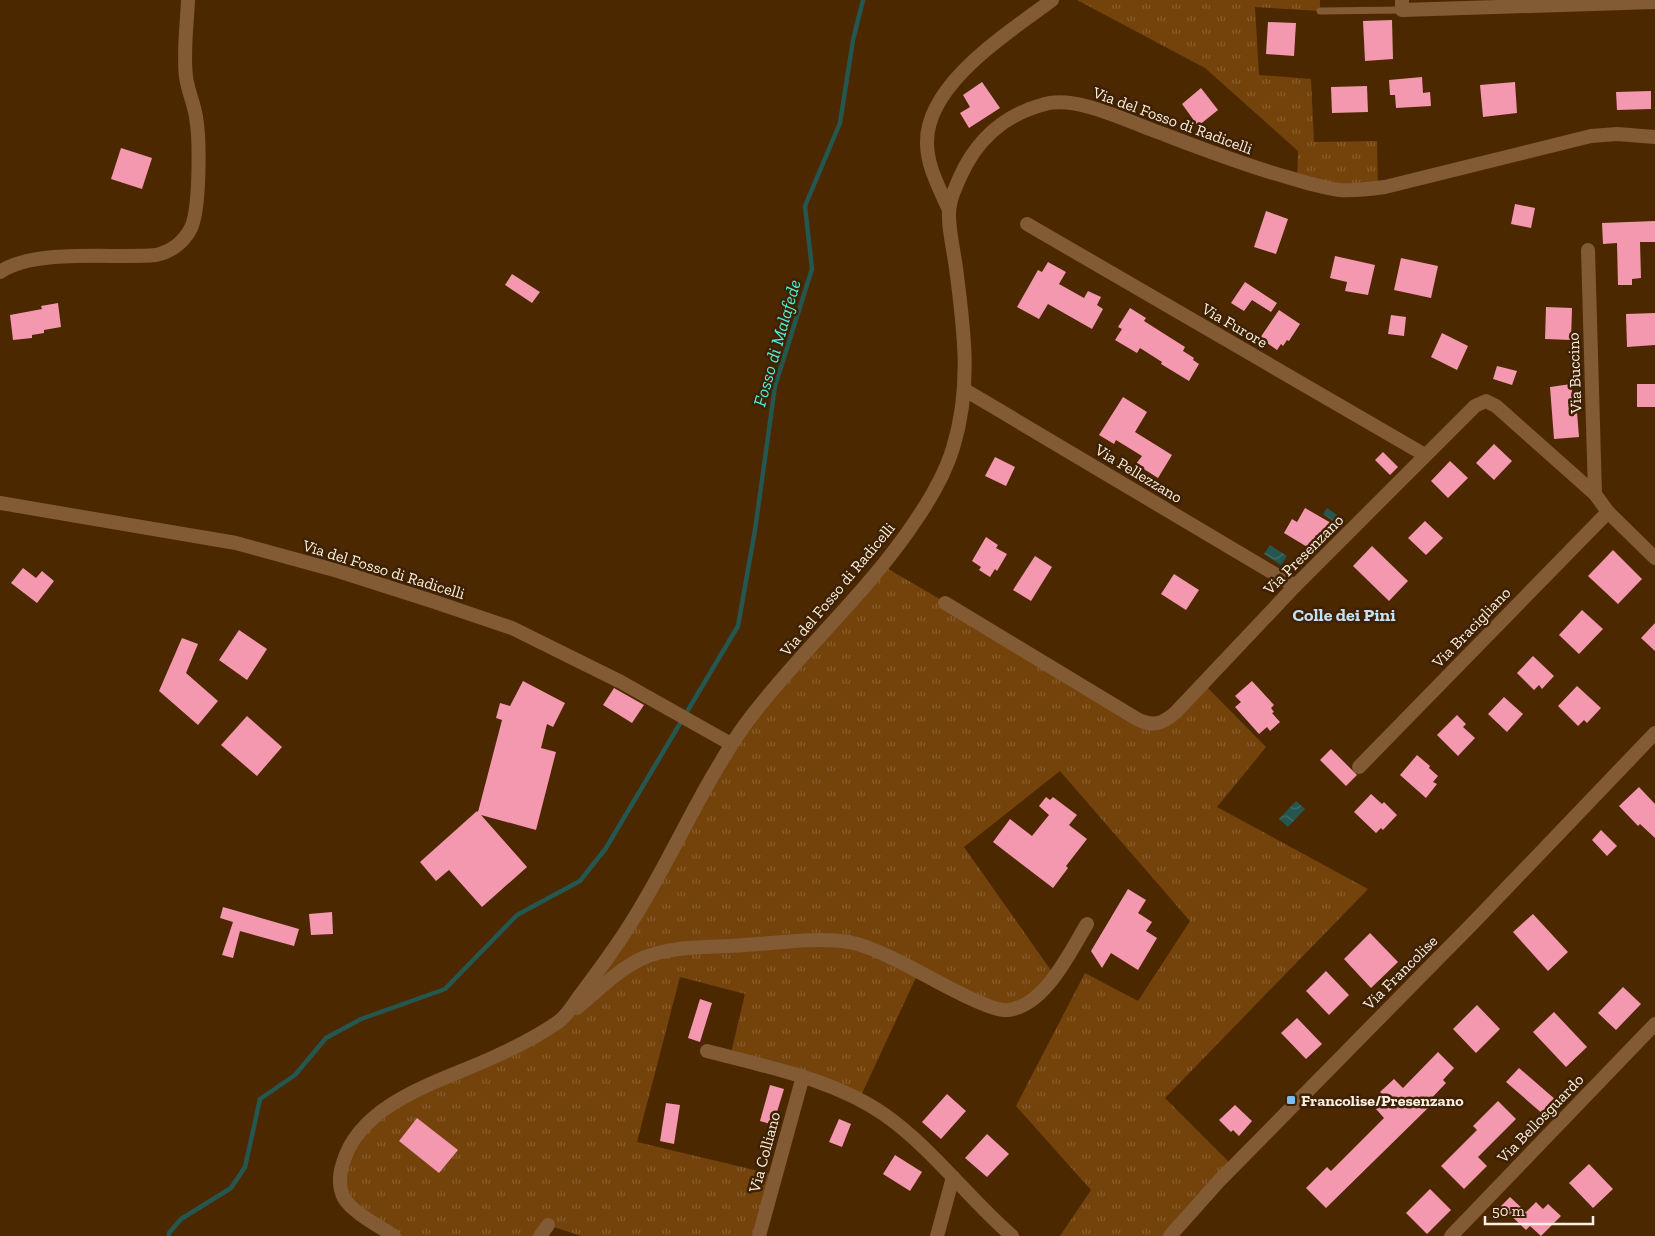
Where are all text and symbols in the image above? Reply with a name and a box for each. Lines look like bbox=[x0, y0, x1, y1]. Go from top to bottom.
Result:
street label: Via del Fosso di Radicelli bbox=[1090, 82, 1256, 158]
water label: Fosso di Malafede bbox=[748, 277, 806, 409]
street label: Via Furore bbox=[1198, 298, 1271, 352]
street label: Via Buccino bbox=[1564, 332, 1585, 415]
street label: Via Pellezzano bbox=[1091, 439, 1186, 507]
street label: Via Presenzano bbox=[1259, 510, 1347, 599]
street label: Via del Fosso di Radicelli bbox=[775, 518, 899, 661]
street label: Via del Fosso di Radicelli bbox=[300, 535, 468, 603]
street label: Via Bracigliano bbox=[1428, 583, 1514, 672]
district label: Colle dei Pini bbox=[1292, 604, 1396, 626]
street label: Via Francolise bbox=[1359, 931, 1441, 1014]
street label: Via Bellosguardo bbox=[1493, 1070, 1587, 1167]
place label: Francolise/Presenzano bbox=[1301, 1091, 1464, 1110]
marker: Francolise/Presenzano bbox=[1285, 1094, 1297, 1106]
street label: Via Colliano bbox=[744, 1110, 784, 1195]
scale bar bbox=[1485, 1194, 1592, 1226]
text: 50 m bbox=[1492, 1202, 1525, 1220]

